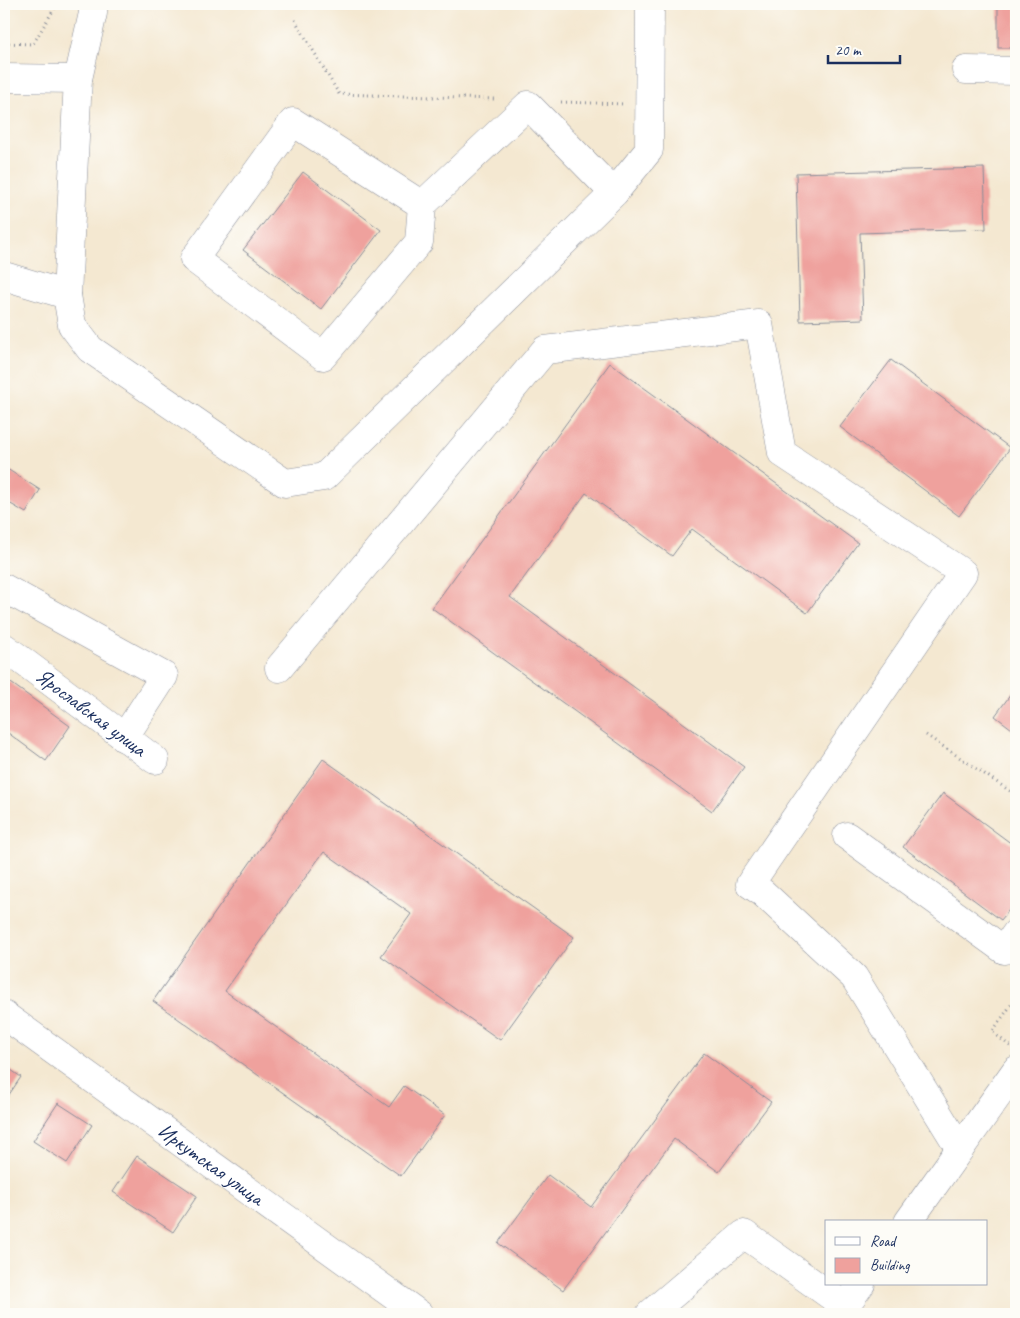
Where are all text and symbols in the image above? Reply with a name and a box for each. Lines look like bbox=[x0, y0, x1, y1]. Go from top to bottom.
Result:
scale bar bbox=[828, 32, 900, 64]
text: 20 m bbox=[835, 41, 862, 60]
street label: Ярославская улица bbox=[31, 663, 153, 763]
street label: Иркутская улица bbox=[153, 1117, 271, 1212]
legend bbox=[825, 1220, 988, 1286]
text: Road bbox=[870, 1232, 897, 1251]
text: Building bbox=[870, 1256, 910, 1275]

